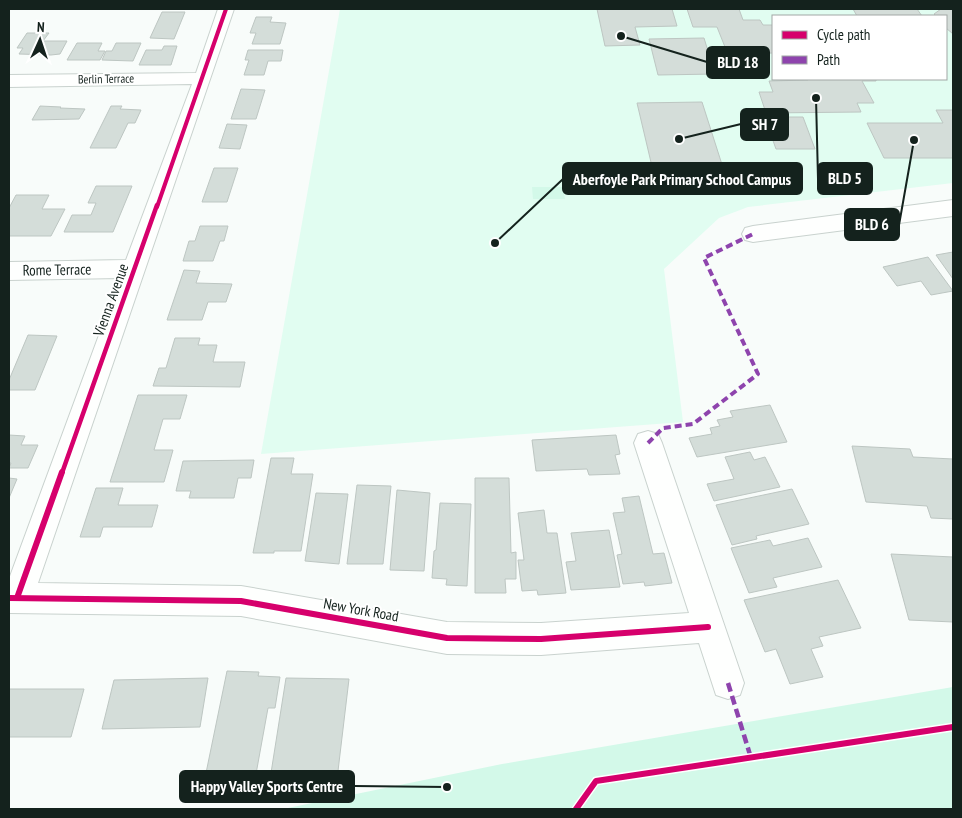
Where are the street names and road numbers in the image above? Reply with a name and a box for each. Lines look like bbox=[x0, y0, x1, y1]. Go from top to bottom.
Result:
street label: Berlin Terrace bbox=[78, 71, 134, 86]
street label: Rome Terrace bbox=[22, 259, 92, 280]
street label: Vienna Avenue bbox=[88, 261, 133, 340]
street label: New York Road bbox=[322, 594, 400, 625]

